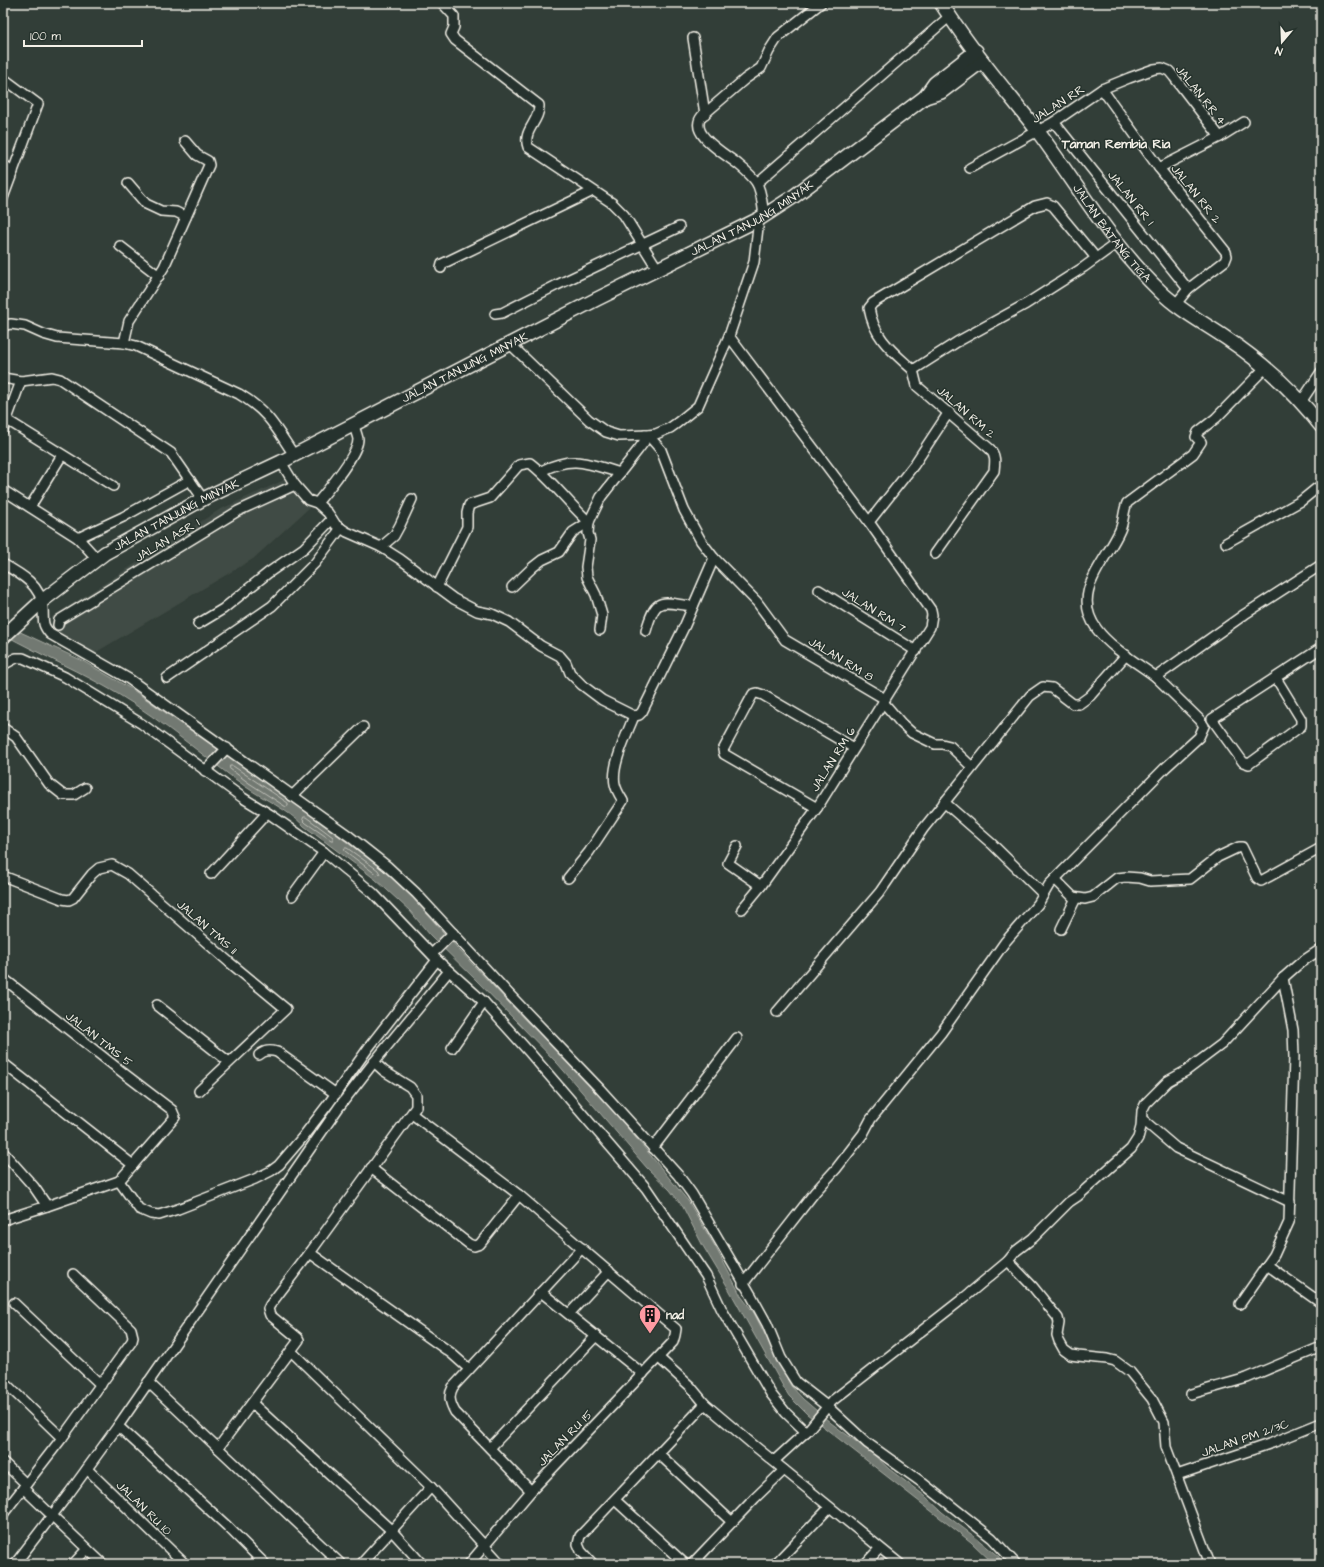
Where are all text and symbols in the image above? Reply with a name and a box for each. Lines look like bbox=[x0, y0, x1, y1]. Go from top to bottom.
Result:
scale bar bbox=[24, 22, 142, 48]
north arrow bbox=[1262, 22, 1302, 62]
text: 100 m bbox=[30, 28, 61, 45]
text: N bbox=[1273, 43, 1285, 59]
street label: JALAN RR 4 bbox=[1171, 62, 1230, 129]
street label: JALAN RR bbox=[1029, 81, 1088, 128]
district label: Taman Rembia Ria bbox=[1061, 135, 1171, 153]
street label: JALAN RR 2 bbox=[1167, 161, 1225, 227]
street label: JALAN RR 1 bbox=[1103, 167, 1158, 230]
street label: JALAN TANJUNG MINYAK bbox=[688, 176, 818, 261]
street label: JALAN BATANG TIGA bbox=[1068, 181, 1155, 287]
street label: JALAN TANJUNG MINYAK bbox=[399, 328, 531, 407]
street label: JALAN RM 2 bbox=[933, 382, 999, 443]
street label: JALAN TANJUNG MINYAK bbox=[111, 475, 242, 556]
street label: JALAN ASR 1 bbox=[132, 514, 203, 566]
street label: JALAN RM 7 bbox=[838, 584, 910, 637]
street label: JALAN RM 8 bbox=[805, 633, 877, 686]
street label: JALAN RM 6 bbox=[807, 723, 860, 795]
street label: JALAN TMS 11 bbox=[173, 896, 241, 959]
street label: JALAN TMS 5 bbox=[62, 1008, 136, 1071]
building icon: nad bbox=[637, 1302, 663, 1335]
place label: nad bbox=[666, 1307, 685, 1324]
street label: JALAN RU 15 bbox=[534, 1406, 597, 1470]
street label: JALAN PM 2/3C bbox=[1199, 1415, 1292, 1461]
street label: JALAN RU 10 bbox=[112, 1477, 176, 1540]

